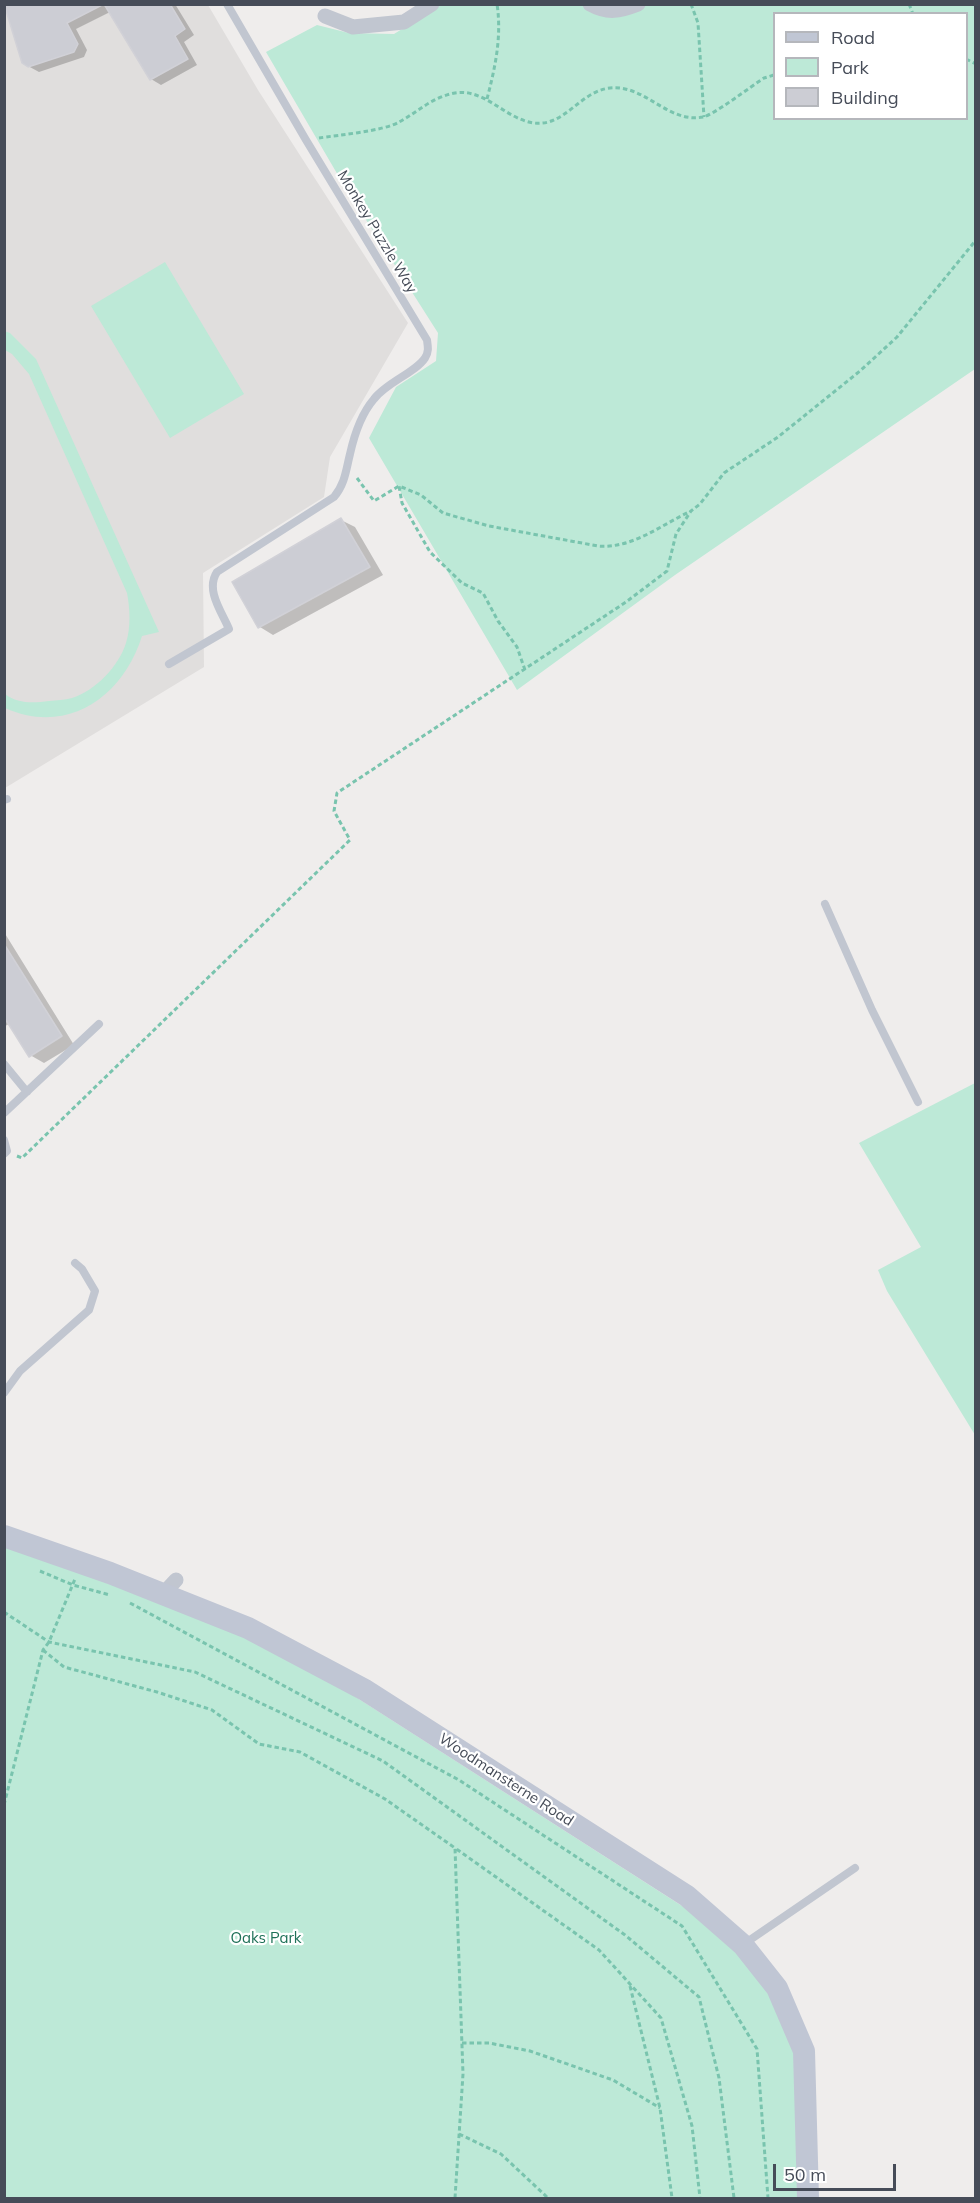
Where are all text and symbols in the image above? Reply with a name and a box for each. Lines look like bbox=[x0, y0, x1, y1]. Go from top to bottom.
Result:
legend bbox=[773, 12, 968, 120]
text: Road bbox=[831, 26, 875, 49]
text: Park bbox=[831, 56, 869, 79]
text: Building bbox=[831, 86, 899, 109]
street label: Monkey Puzzle Way bbox=[333, 167, 421, 297]
street label: Woodmansterne Road bbox=[435, 1730, 577, 1830]
park label: Oaks Park bbox=[230, 1929, 302, 1947]
scale bar bbox=[776, 2152, 899, 2190]
text: 50 m bbox=[784, 2163, 826, 2186]

